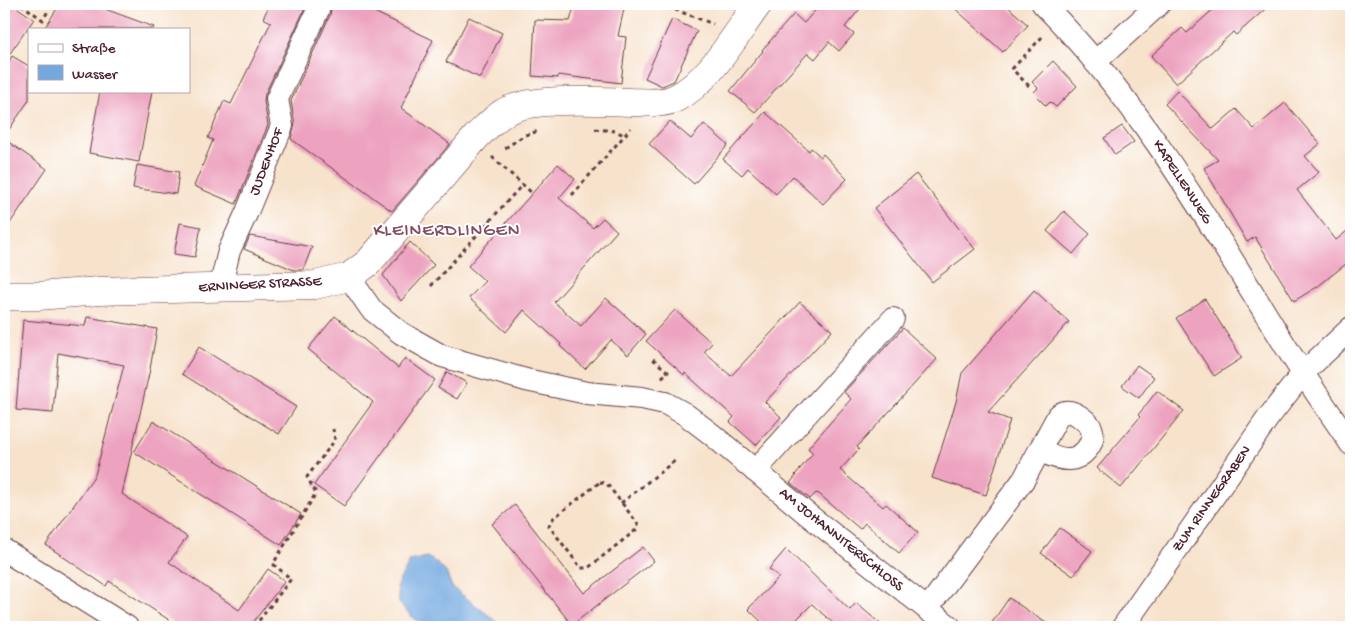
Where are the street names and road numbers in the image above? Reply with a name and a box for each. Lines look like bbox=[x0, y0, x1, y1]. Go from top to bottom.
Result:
street label: JUDENHOF bbox=[246, 124, 289, 198]
street label: KAPELLENWEG bbox=[1148, 137, 1216, 228]
street label: ERNINGER STRASSE bbox=[198, 273, 323, 297]
street label: ZUM RINNEGRABEN bbox=[1169, 442, 1256, 556]
street label: AM JOHANNITERSCHLOSS bbox=[775, 484, 907, 596]

